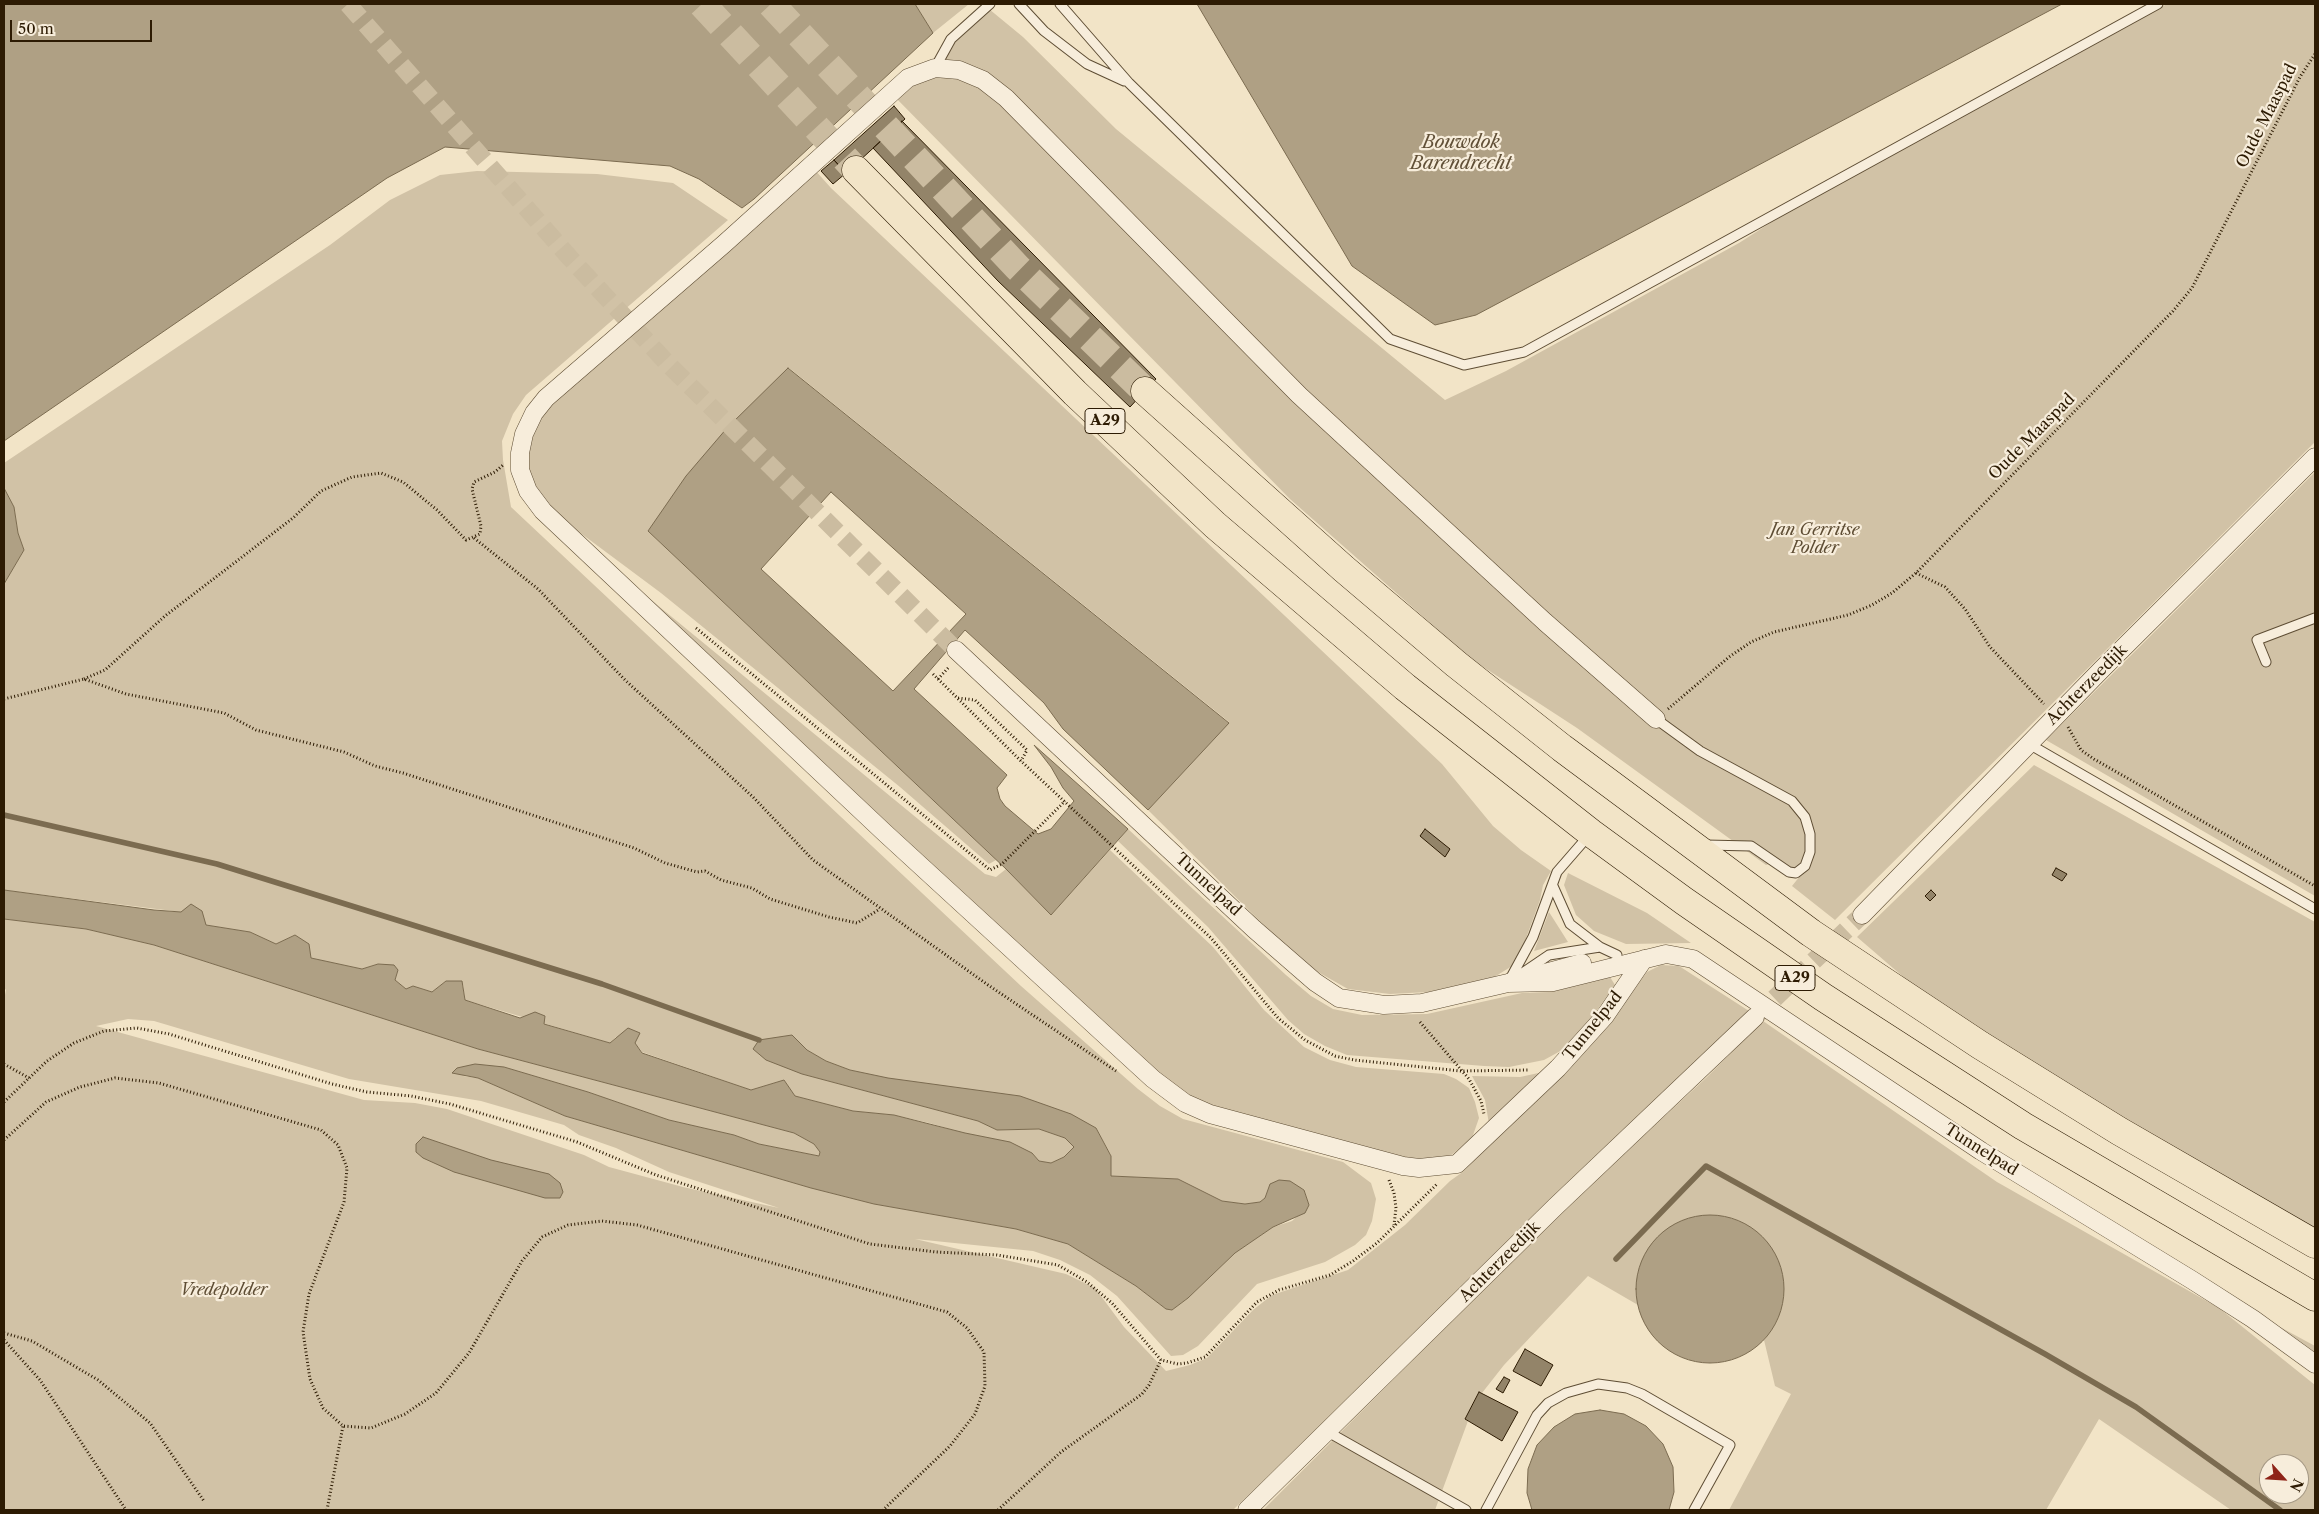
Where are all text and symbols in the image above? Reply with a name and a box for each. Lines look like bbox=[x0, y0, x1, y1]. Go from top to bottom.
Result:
scale bar bbox=[12, 10, 155, 42]
text: 50 m bbox=[18, 19, 54, 38]
street label: Oude Maaspad bbox=[2233, 61, 2301, 171]
water label: Bouwdok Barendrecht bbox=[1410, 132, 1512, 174]
street label: Oude Maaspad bbox=[1985, 390, 2079, 484]
road number: A29 bbox=[1085, 408, 1125, 434]
park label: Jan Gerritse Polder bbox=[1771, 520, 1859, 558]
street label: Achterzeedijk bbox=[2043, 641, 2131, 729]
street label: Tunnelpad bbox=[1171, 850, 1245, 920]
road number: A29 bbox=[1775, 966, 1815, 990]
street label: Tunnelpad bbox=[1559, 988, 1627, 1064]
street label: Tunnelpad bbox=[1941, 1120, 2021, 1180]
street label: Achterzeedijk bbox=[1456, 1218, 1544, 1306]
park label: Vredepolder bbox=[180, 1280, 268, 1300]
north arrow bbox=[2259, 1454, 2309, 1504]
text: N bbox=[2286, 1476, 2307, 1495]

